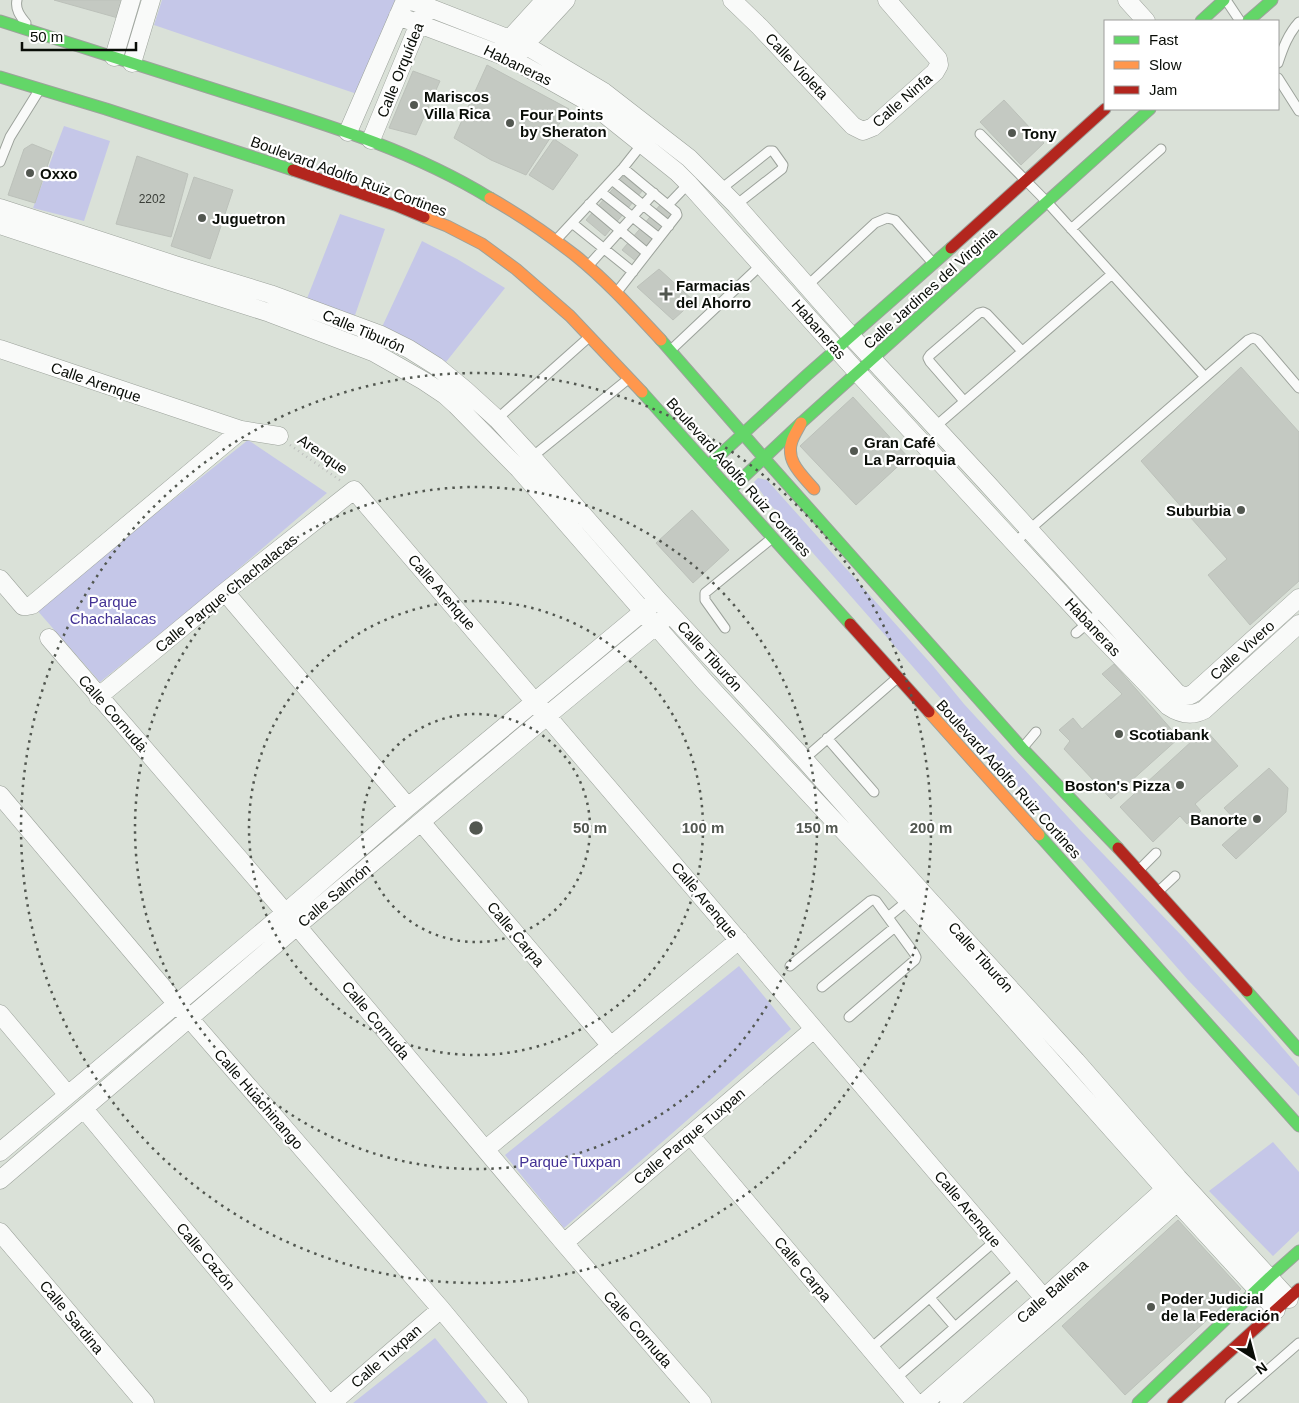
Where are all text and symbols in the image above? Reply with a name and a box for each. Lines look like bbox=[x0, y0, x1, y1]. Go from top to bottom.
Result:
street label: Calle Orquídea bbox=[373, 19, 427, 120]
scale bar bbox=[22, 20, 136, 52]
legend bbox=[1104, 20, 1279, 110]
text: 50 m bbox=[30, 28, 63, 45]
street label: Calle Violeta bbox=[762, 30, 832, 103]
text: Fast bbox=[1149, 31, 1179, 48]
street label: Habaneras bbox=[481, 41, 555, 89]
text: Slow bbox=[1149, 56, 1182, 73]
street label: Calle Ninfa bbox=[869, 69, 936, 130]
text: Jam bbox=[1149, 81, 1177, 98]
place label: Mariscos Villa Rica bbox=[424, 88, 491, 122]
marker: Mariscos Villa Rica bbox=[408, 99, 420, 111]
place label: Four Points by Sheraton bbox=[520, 106, 607, 140]
marker: Four Points by Sheraton bbox=[504, 117, 516, 129]
place label: Tony bbox=[1022, 125, 1057, 142]
marker: Tony bbox=[1006, 127, 1018, 139]
street label: Boulevard Adolfo Ruiz Cortines bbox=[249, 133, 449, 219]
place label: Oxxo bbox=[40, 165, 78, 182]
marker: Oxxo bbox=[24, 167, 36, 179]
house number: 2202 bbox=[139, 192, 166, 206]
place label: Juguetron bbox=[212, 210, 285, 227]
marker: Juguetron bbox=[196, 212, 208, 224]
street label: Calle Jardines del Virginia bbox=[860, 223, 1001, 352]
place label: Farmacias del Ahorro bbox=[676, 277, 751, 311]
marker: Farmacias del Ahorro bbox=[660, 288, 672, 300]
street label: Habaneras bbox=[789, 296, 849, 362]
street label: Calle Tiburón bbox=[320, 306, 408, 356]
street label: Calle Arenque bbox=[49, 359, 143, 405]
street label: Boulevard Adolfo Ruiz Cortines bbox=[663, 394, 815, 560]
street label: Arenque bbox=[295, 431, 351, 477]
place label: Gran Café La Parroquia bbox=[864, 434, 956, 468]
marker: Gran Café La Parroquia bbox=[848, 445, 860, 457]
place label: Suburbia bbox=[1166, 502, 1232, 519]
marker: Suburbia bbox=[1235, 504, 1247, 516]
street label: Calle Parque Chachalacas bbox=[152, 531, 300, 655]
street label: Calle Arenque bbox=[405, 551, 479, 633]
park label: Parque Chachalacas bbox=[70, 593, 156, 627]
street label: Habaneras bbox=[1062, 594, 1124, 660]
street label: Calle Tiburón bbox=[674, 617, 746, 695]
street label: Calle Vivero bbox=[1206, 617, 1278, 683]
street label: Calle Cornuda bbox=[75, 671, 151, 755]
street label: Boulevard Adolfo Ruiz Cortines bbox=[933, 696, 1085, 862]
place label: Scotiabank bbox=[1129, 726, 1210, 743]
marker: Scotiabank bbox=[1113, 728, 1125, 740]
place label: Boston's Pizza bbox=[1065, 777, 1171, 794]
marker: Boston's Pizza bbox=[1174, 779, 1186, 791]
place label: Banorte bbox=[1190, 811, 1247, 828]
marker: Banorte bbox=[1251, 813, 1263, 825]
centre of rings bbox=[467, 819, 485, 837]
text: 50 m bbox=[573, 819, 607, 836]
text: 100 m bbox=[682, 819, 724, 836]
text: 150 m bbox=[796, 819, 838, 836]
text: 200 m bbox=[910, 819, 952, 836]
street label: Calle Arenque bbox=[668, 858, 742, 942]
street label: Calle Salmón bbox=[294, 860, 374, 930]
street label: Calle Carpa bbox=[484, 898, 548, 970]
street label: Calle Tiburón bbox=[945, 918, 1017, 996]
street label: Calle Cornuda bbox=[339, 978, 414, 1063]
street label: Calle Huachinango bbox=[211, 1046, 307, 1152]
street label: Calle Parque Tuxpan bbox=[630, 1084, 748, 1188]
park label: Parque Tuxpan bbox=[519, 1153, 621, 1170]
street label: Calle Arenque bbox=[931, 1167, 1005, 1251]
street label: Calle Cazón bbox=[173, 1219, 239, 1293]
street label: Calle Carpa bbox=[771, 1233, 835, 1305]
street label: Calle Ballena bbox=[1013, 1255, 1091, 1326]
street label: Calle Sardina bbox=[37, 1277, 108, 1357]
street label: Calle Cornuda bbox=[600, 1287, 676, 1371]
place label: Poder Judicial de la Federación bbox=[1161, 1290, 1279, 1324]
marker: Poder Judicial de la Federación bbox=[1145, 1301, 1157, 1313]
street label: Calle Tuxpan bbox=[347, 1321, 425, 1391]
north arrow bbox=[1229, 1333, 1279, 1383]
text: N bbox=[1253, 1359, 1270, 1378]

